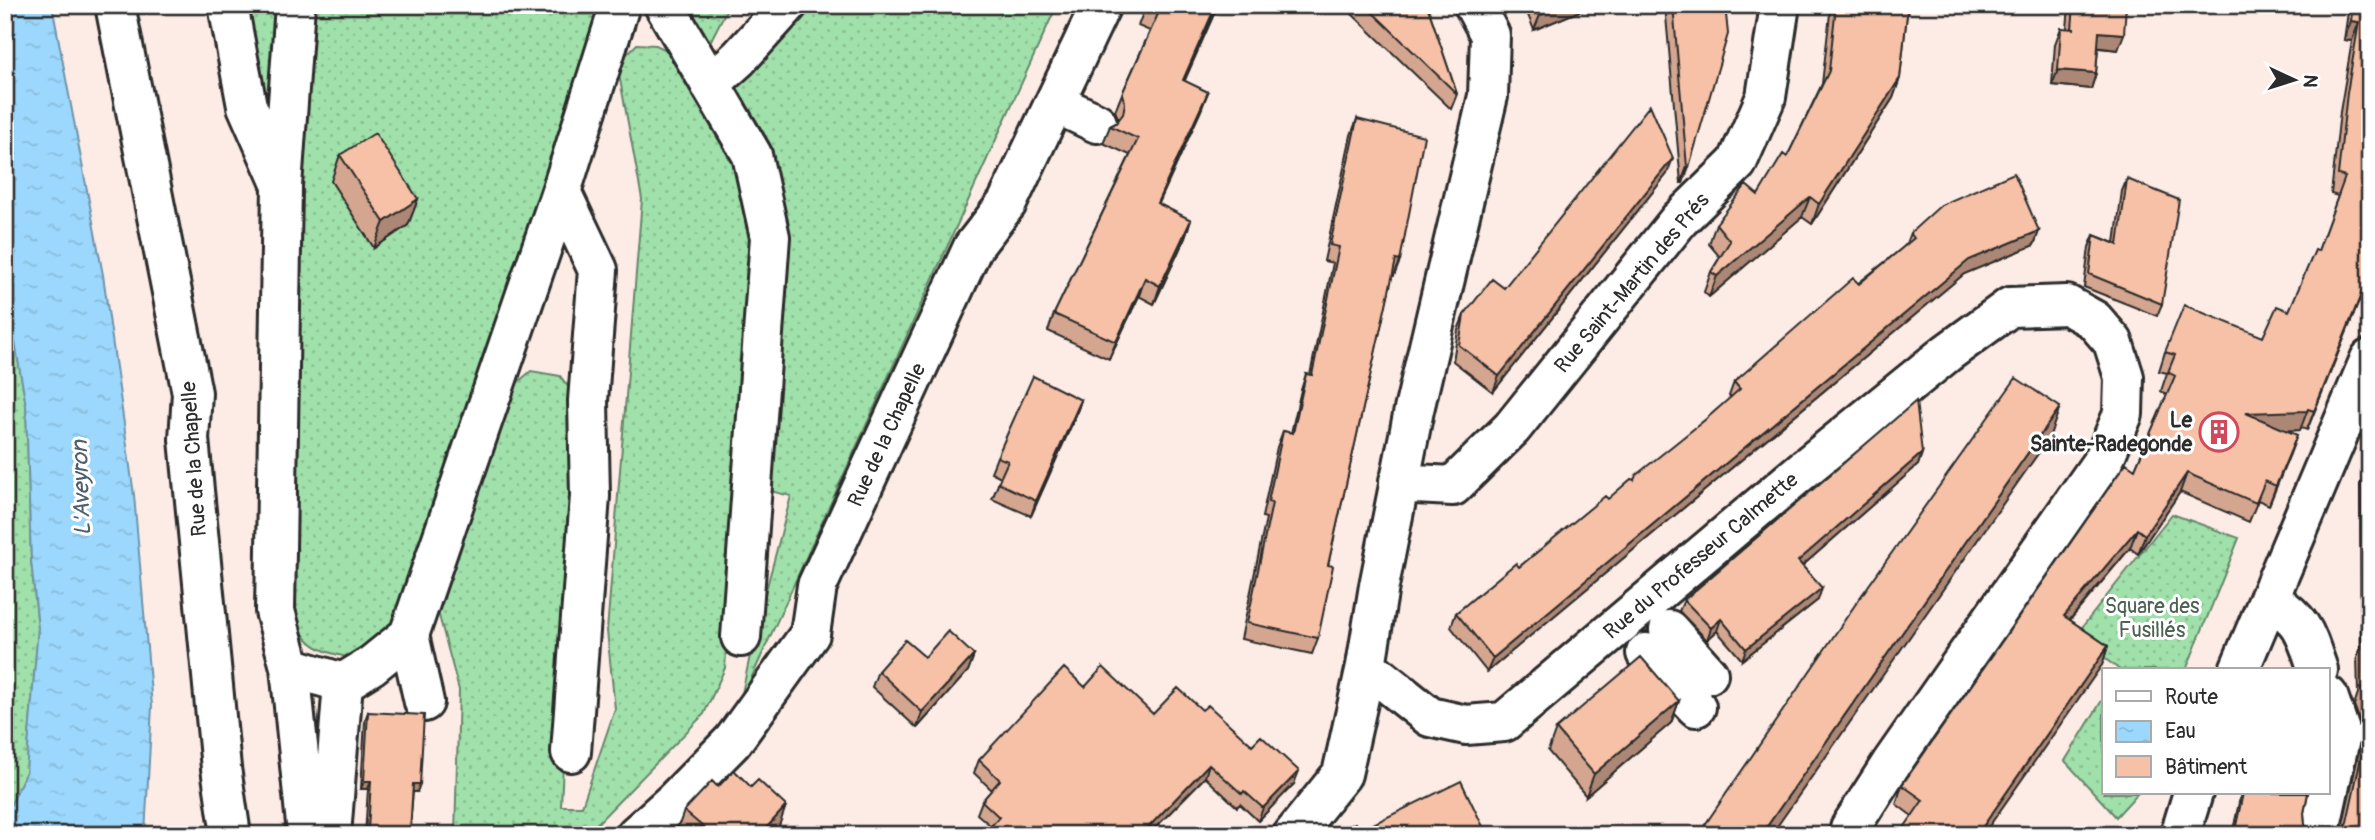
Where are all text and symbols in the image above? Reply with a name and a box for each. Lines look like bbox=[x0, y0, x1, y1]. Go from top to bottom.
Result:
north arrow bbox=[2260, 46, 2330, 116]
text: N bbox=[2298, 74, 2322, 89]
street label: Rue Saint-Martin des Prés bbox=[1549, 187, 1716, 379]
street label: Rue de la Chapelle bbox=[842, 358, 932, 511]
street label: Rue de la Chapelle bbox=[175, 380, 213, 538]
place label: Le Sainte-Radegonde bbox=[2030, 407, 2193, 458]
building icon: Le Sainte-Radegonde bbox=[2198, 411, 2240, 453]
water label: L'Aveyron bbox=[65, 439, 97, 536]
street label: Rue du Professeur Calmette bbox=[1598, 466, 1804, 645]
park label: Square des Fusillés bbox=[2105, 593, 2200, 644]
legend bbox=[2102, 668, 2330, 794]
text: Route bbox=[2165, 684, 2218, 711]
text: Eau bbox=[2165, 718, 2196, 745]
text: Bâtiment bbox=[2165, 754, 2248, 781]

